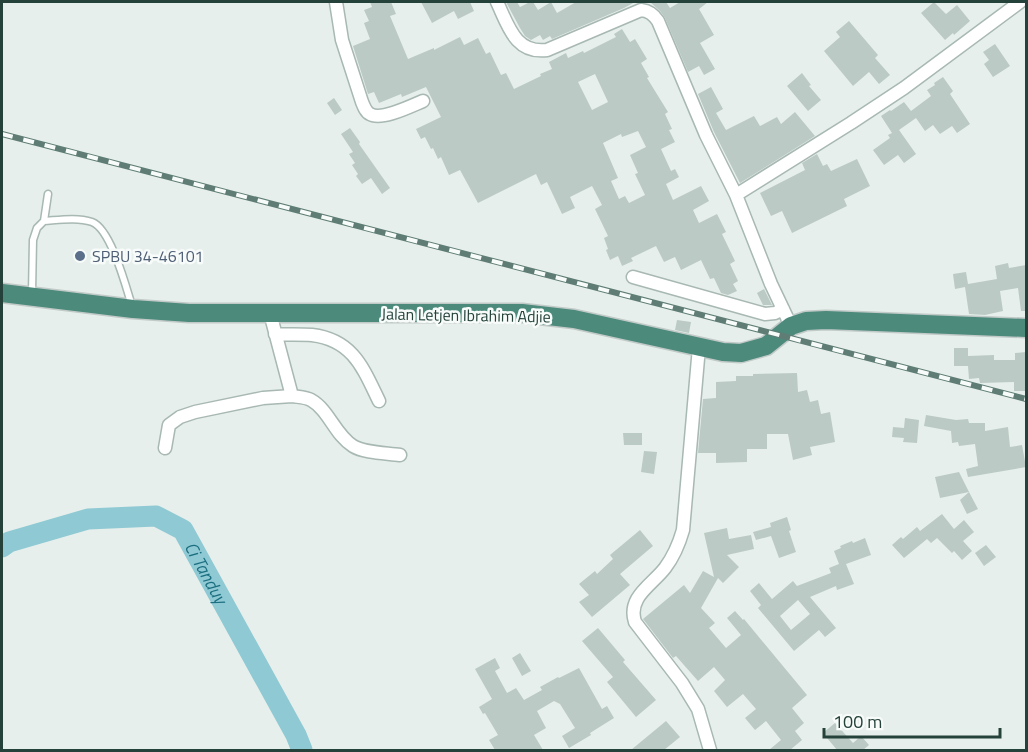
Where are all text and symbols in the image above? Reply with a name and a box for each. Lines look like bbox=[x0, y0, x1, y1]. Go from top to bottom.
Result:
place label: SPBU 34-46101 bbox=[92, 244, 204, 268]
marker: SPBU 34-46101 bbox=[73, 249, 87, 263]
street label: Jalan Letjen Ibrahim Adjie bbox=[381, 302, 551, 328]
water label: Ci Tanduy bbox=[178, 536, 236, 610]
scale bar bbox=[824, 701, 1000, 739]
text: 100 m bbox=[833, 708, 882, 735]

